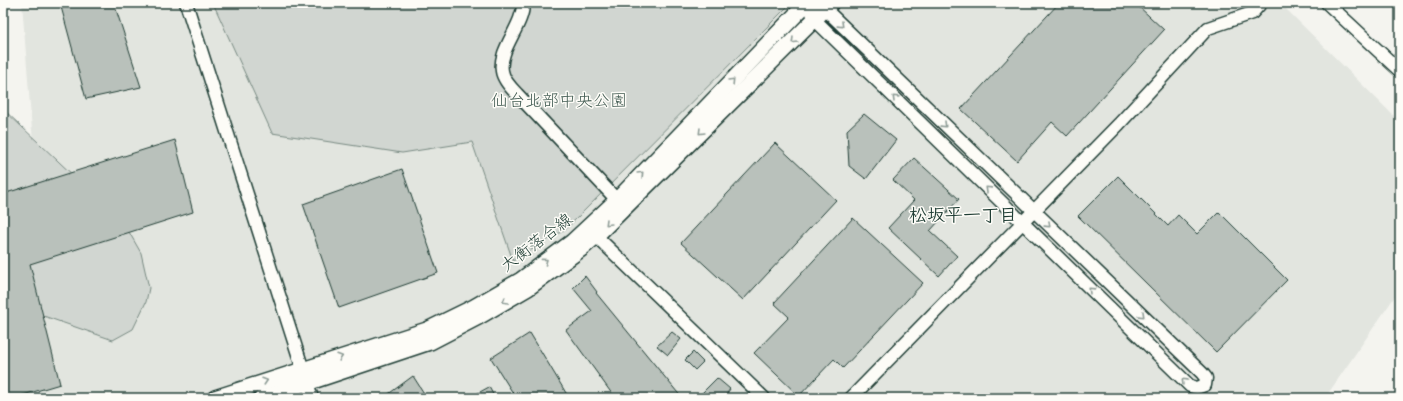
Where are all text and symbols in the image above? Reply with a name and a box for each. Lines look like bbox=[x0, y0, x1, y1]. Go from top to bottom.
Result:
one-way arrow bbox=[836, 20, 844, 27]
one-way arrow bbox=[791, 36, 799, 44]
one-way arrow bbox=[727, 78, 735, 86]
park label: 仙台北部中央公園 bbox=[491, 89, 627, 114]
one-way arrow bbox=[892, 95, 900, 103]
one-way arrow bbox=[939, 120, 947, 128]
one-way arrow bbox=[698, 127, 706, 135]
one-way arrow bbox=[637, 171, 644, 179]
one-way arrow bbox=[985, 186, 993, 194]
district label: 松坂平一丁目 bbox=[909, 204, 1017, 230]
street label: 大衡落合線 bbox=[495, 208, 578, 279]
one-way arrow bbox=[605, 218, 613, 226]
one-way arrow bbox=[1043, 220, 1051, 228]
one-way arrow bbox=[541, 259, 548, 266]
one-way arrow bbox=[1088, 287, 1096, 295]
one-way arrow bbox=[502, 297, 509, 304]
one-way arrow bbox=[1137, 310, 1145, 318]
one-way arrow bbox=[336, 353, 343, 362]
one-way arrow bbox=[262, 378, 269, 386]
one-way arrow bbox=[1181, 378, 1189, 386]

